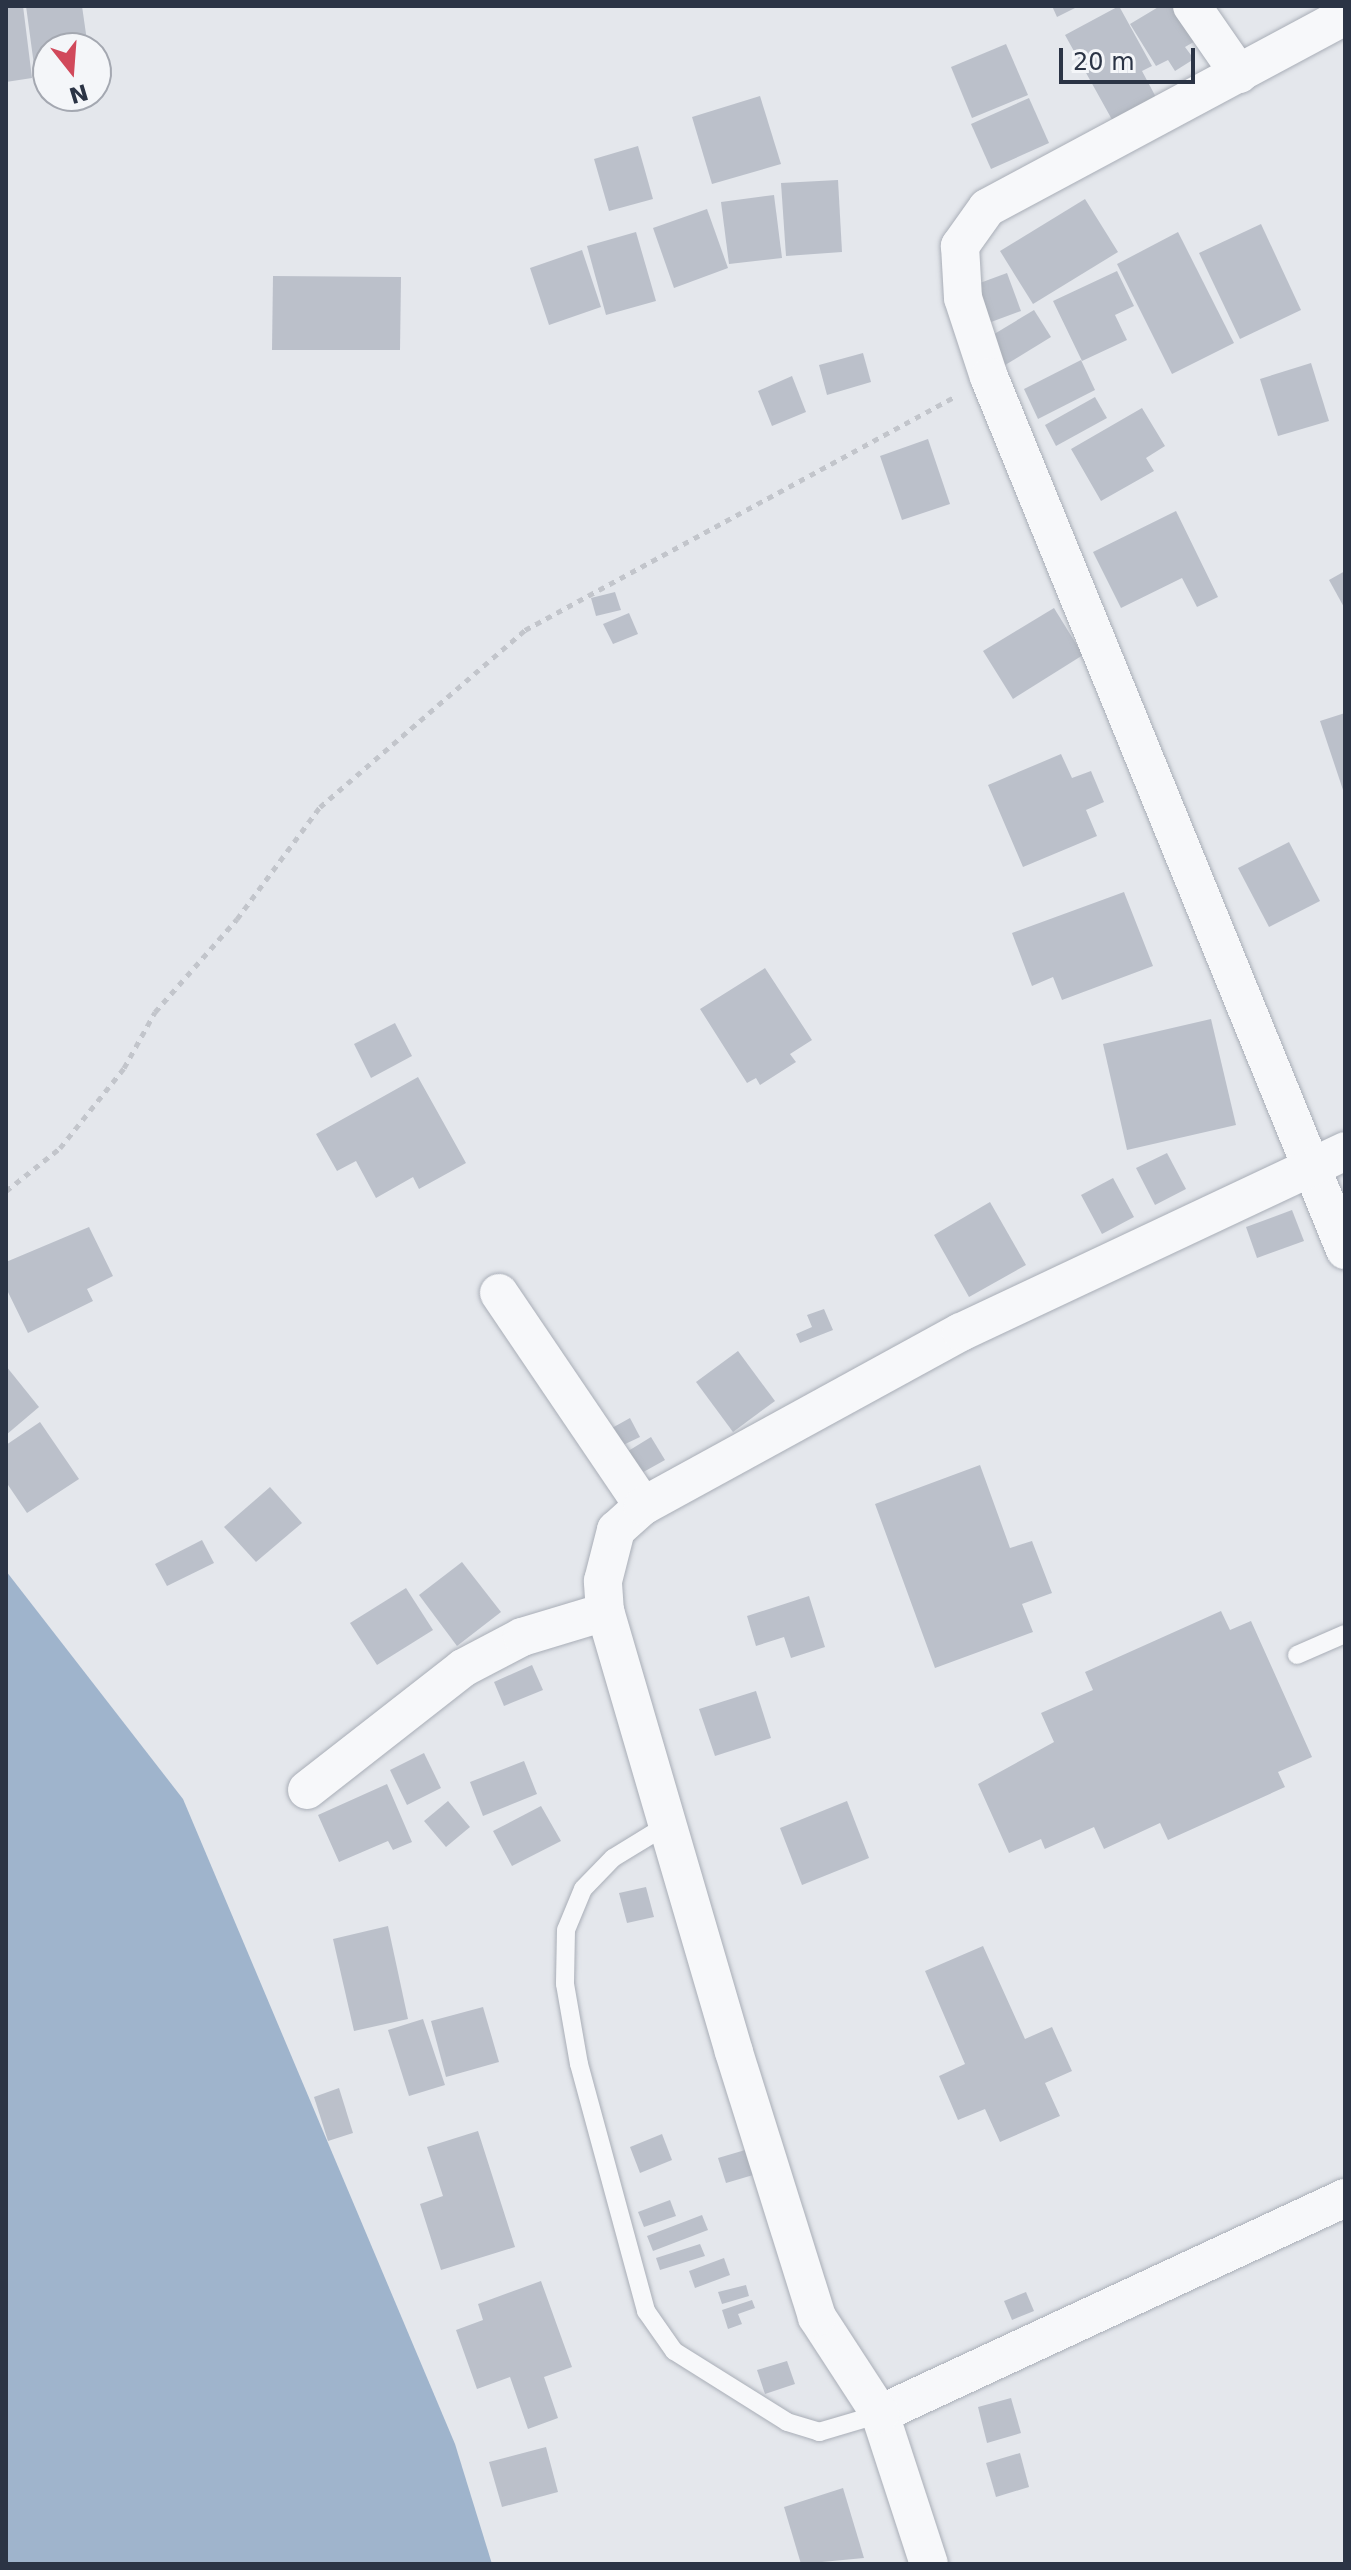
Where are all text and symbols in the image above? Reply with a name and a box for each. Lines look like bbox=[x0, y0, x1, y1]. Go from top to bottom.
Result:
north arrow bbox=[32, 32, 112, 112]
scale bar bbox=[1063, 32, 1199, 82]
text: 20 m bbox=[1073, 48, 1135, 76]
text: N bbox=[66, 79, 91, 108]

